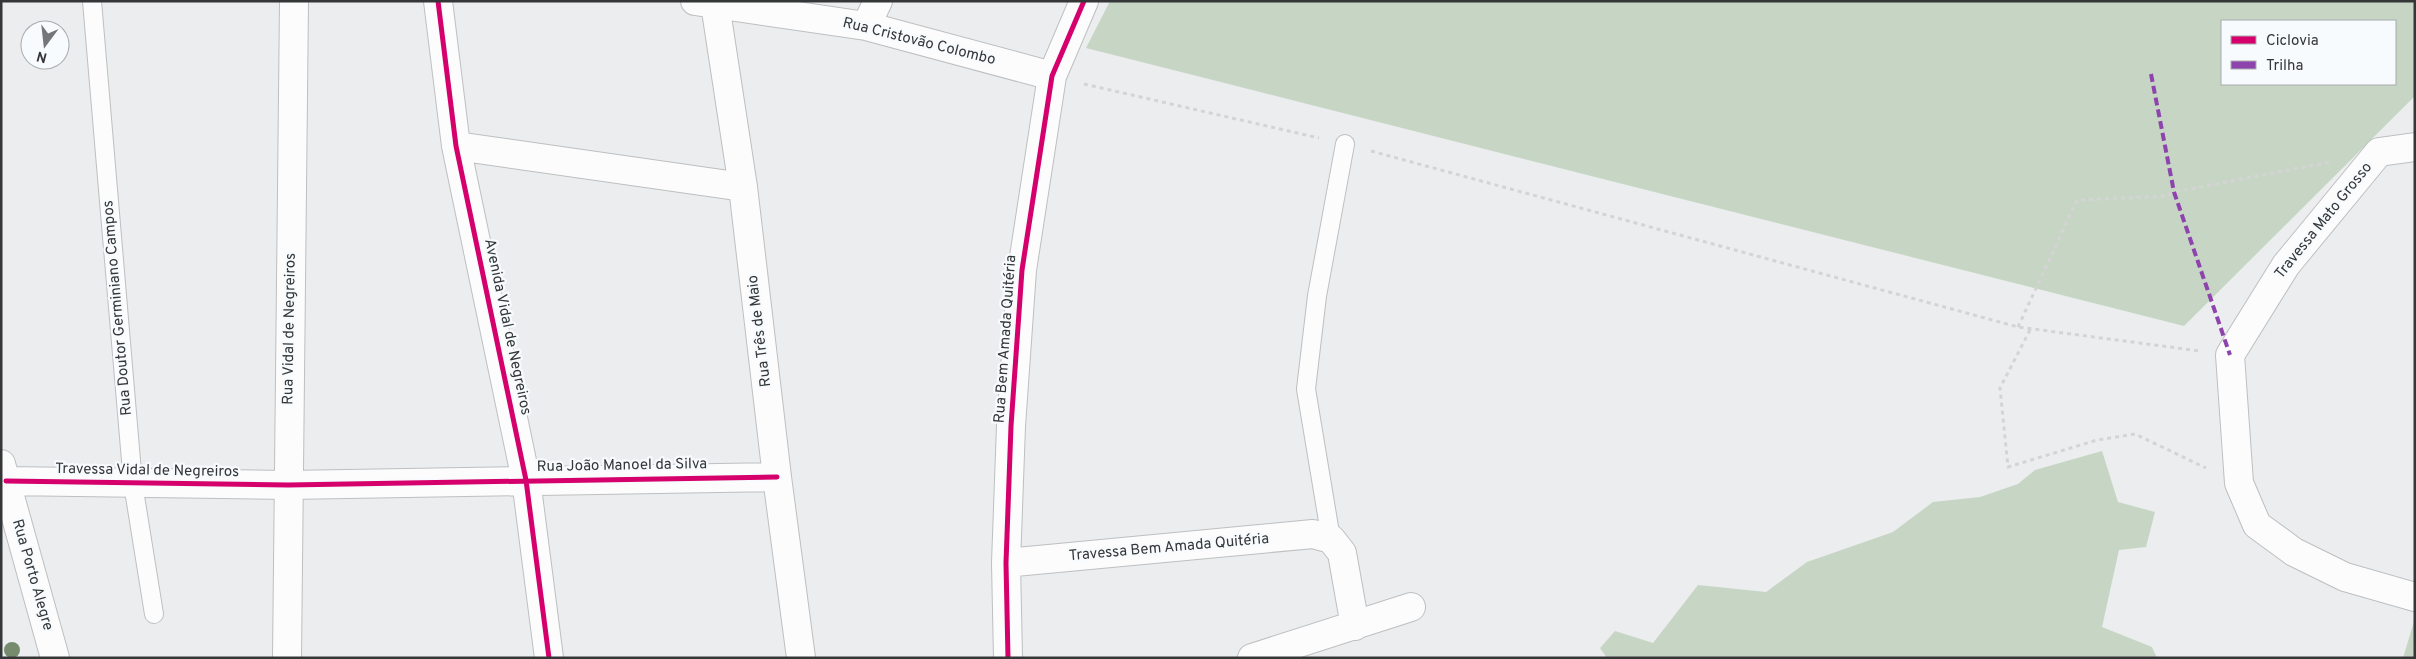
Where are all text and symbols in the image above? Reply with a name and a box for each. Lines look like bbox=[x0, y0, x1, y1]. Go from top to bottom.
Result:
street label: Rua Cristovão Colombo bbox=[841, 14, 997, 70]
north arrow bbox=[20, 20, 70, 70]
legend bbox=[2221, 20, 2396, 85]
text: Ciclovia bbox=[2266, 32, 2319, 51]
text: N bbox=[35, 47, 49, 66]
text: Trilha bbox=[2266, 57, 2303, 76]
street label: Travessa Mato Grosso bbox=[2271, 159, 2377, 283]
street label: Rua Doutor Germiniano Campos bbox=[99, 199, 137, 417]
street label: Avenida Vidal de Negreiros bbox=[479, 237, 535, 417]
street label: Rua Vidal de Negreiros bbox=[279, 253, 301, 405]
street label: Rua Bem Amada Quitéria bbox=[991, 254, 1021, 424]
street label: Rua Três de Maio bbox=[744, 274, 776, 388]
street label: Rua João Manoel da Silva bbox=[537, 455, 707, 477]
street label: Travessa Vidal de Negreiros bbox=[55, 460, 239, 482]
street label: Rua Porto Alegre bbox=[7, 517, 57, 633]
street label: Travessa Bem Amada Quitéria bbox=[1068, 530, 1270, 566]

